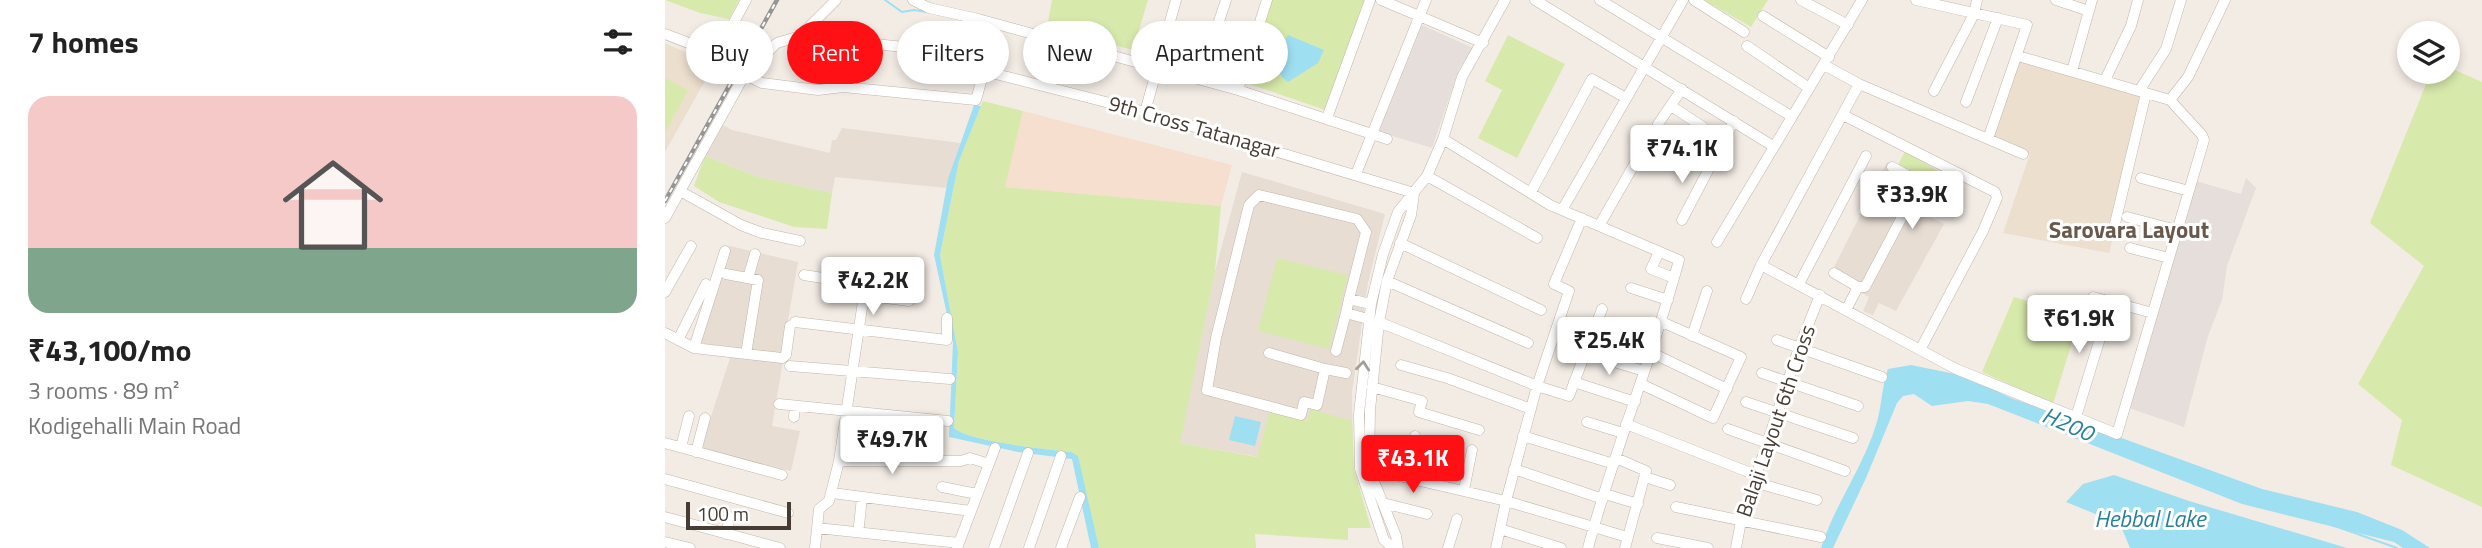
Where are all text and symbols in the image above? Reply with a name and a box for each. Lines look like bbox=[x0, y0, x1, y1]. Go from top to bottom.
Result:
text: 7 homes bbox=[28, 19, 139, 65]
chip: Buy bbox=[686, 21, 773, 84]
chip: Rent bbox=[787, 21, 883, 84]
chip: Filters bbox=[897, 21, 1009, 84]
chip: New bbox=[1023, 21, 1117, 84]
chip: Apartment bbox=[1131, 21, 1288, 84]
map controls bbox=[2397, 21, 2460, 84]
button: layers bbox=[2397, 21, 2460, 84]
icon: filters bbox=[599, 23, 637, 61]
street label: 9th Cross Tatanagar bbox=[1105, 86, 1284, 166]
pin: ₹74.1K bbox=[1625, 125, 1739, 185]
text: ₹74.1K bbox=[1646, 130, 1718, 165]
icon: home bbox=[270, 142, 396, 268]
pin: ₹33.9K bbox=[1855, 172, 1969, 231]
text: ₹33.9K bbox=[1876, 176, 1948, 211]
district label: Sarovara Layout bbox=[2049, 212, 2209, 247]
pin: ₹42.2K bbox=[816, 258, 930, 317]
text: ₹42.2K bbox=[837, 262, 909, 297]
pin: ₹61.9K bbox=[2022, 296, 2136, 355]
text: ₹61.9K bbox=[2043, 300, 2115, 335]
pin: ₹25.4K bbox=[1552, 318, 1666, 377]
street label: Balaji Layout 6th Cross bbox=[1727, 320, 1823, 521]
text: ₹25.4K bbox=[1573, 322, 1645, 357]
text: ₹43,100/mo bbox=[28, 327, 192, 373]
one-way arrow bbox=[1356, 360, 1371, 372]
text: 3 rooms · 89 m² bbox=[28, 373, 179, 408]
water label: H200 bbox=[2037, 397, 2101, 451]
text: Kodigehalli Main Road bbox=[28, 408, 241, 443]
pin: ₹49.7K bbox=[835, 416, 949, 476]
text: ₹49.7K bbox=[856, 421, 928, 456]
pin: ₹43.1K bbox=[1356, 435, 1470, 495]
text: ₹43.1K bbox=[1377, 440, 1449, 475]
scale bar bbox=[686, 499, 791, 531]
text: 100 m bbox=[697, 499, 749, 528]
water label: Hebbal Lake bbox=[2094, 501, 2207, 536]

